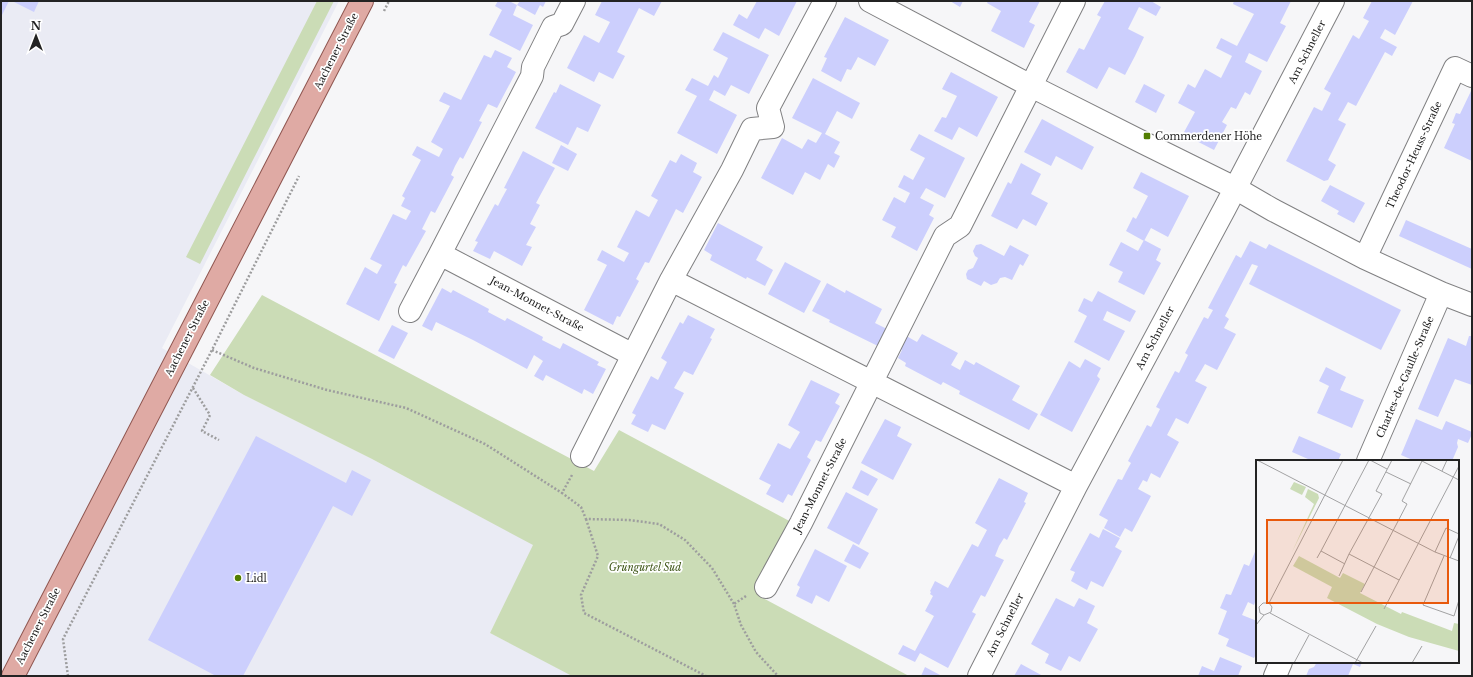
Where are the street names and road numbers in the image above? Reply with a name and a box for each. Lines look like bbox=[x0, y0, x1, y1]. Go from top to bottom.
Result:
street label: Aachener Straße bbox=[311, 10, 361, 92]
street label: Am Schneller bbox=[1285, 18, 1329, 87]
street label: Theodor-Heuss-Straße bbox=[1383, 99, 1445, 211]
street label: Jean-Monnet-Straße bbox=[486, 273, 586, 334]
street label: Aachener Straße bbox=[162, 297, 212, 379]
street label: Am Schneller bbox=[1132, 304, 1177, 373]
street label: Charles-de-Gaulle-Straße bbox=[1373, 314, 1437, 440]
street label: Jean-Monnet-Straße bbox=[790, 435, 850, 536]
street label: Aachener Straße bbox=[13, 585, 63, 667]
street label: Am Schneller bbox=[983, 591, 1027, 660]

